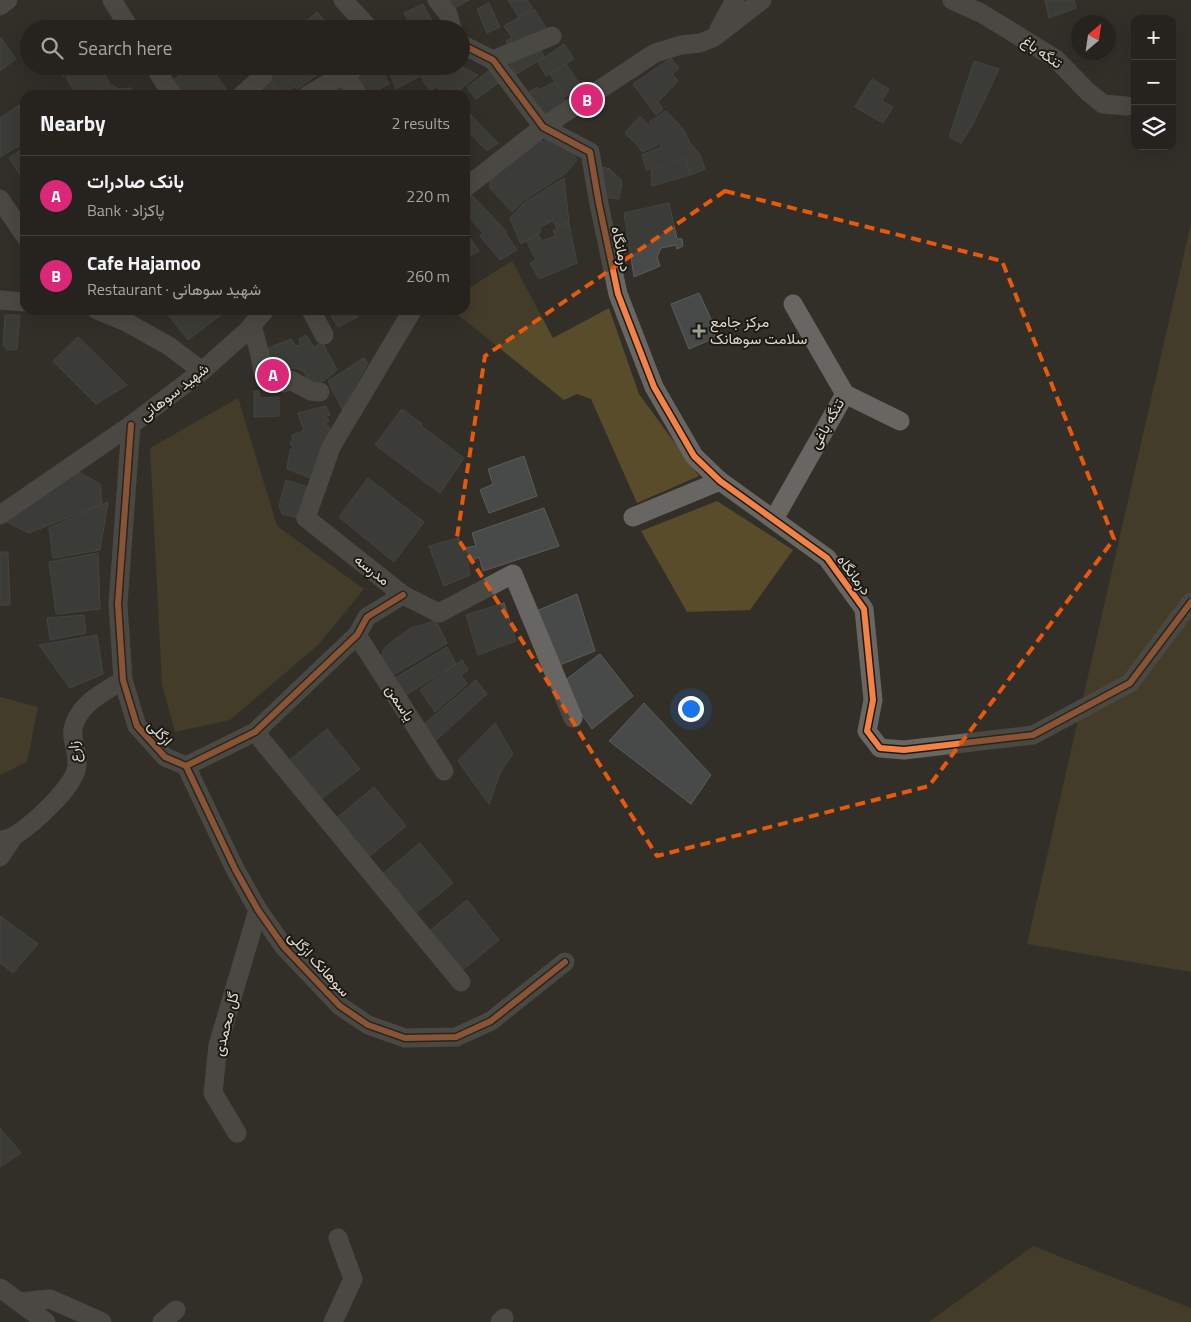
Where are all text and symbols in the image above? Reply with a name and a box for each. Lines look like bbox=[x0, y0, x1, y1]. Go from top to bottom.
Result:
north arrow bbox=[1071, 15, 1116, 60]
map controls bbox=[1131, 15, 1176, 150]
button: + bbox=[1131, 15, 1176, 60]
search box bbox=[20, 20, 470, 75]
street label: تنگه باغ bbox=[1017, 29, 1068, 74]
text: Search here bbox=[78, 33, 172, 62]
icon: search bbox=[38, 34, 66, 62]
button: − bbox=[1131, 60, 1176, 105]
pin: B bbox=[571, 81, 603, 119]
button: layers bbox=[1131, 105, 1176, 150]
text: Nearby bbox=[40, 107, 105, 139]
text: 2 results bbox=[391, 111, 450, 135]
text: بانک صادرات bbox=[87, 166, 184, 195]
text: A bbox=[51, 184, 61, 208]
text: 220 m bbox=[406, 184, 450, 208]
text: Bank · پاکزاد bbox=[87, 198, 164, 222]
street label: درمانگاه bbox=[605, 224, 638, 274]
text: Cafe Hajamoo bbox=[87, 248, 201, 277]
text: B bbox=[51, 264, 61, 288]
text: 260 m bbox=[406, 264, 450, 288]
text: Restaurant · شهید سوهانی bbox=[87, 277, 261, 301]
place label: مرکز جامع سلامت سوهانک bbox=[710, 310, 808, 350]
marker: مرکز جامع سلامت سوهانک bbox=[692, 324, 706, 338]
pin: A bbox=[257, 356, 289, 394]
street label: شهید سوهانی bbox=[134, 357, 214, 426]
street label: تنگه باغی bbox=[803, 394, 850, 453]
street label: مدرسه bbox=[350, 548, 395, 591]
street label: درمانگاه bbox=[831, 549, 877, 600]
street label: یاسمن bbox=[380, 680, 421, 726]
your location bbox=[678, 696, 704, 722]
street label: ازگلی bbox=[142, 714, 178, 751]
street label: زارع bbox=[61, 740, 86, 764]
street label: سوهانک ازگلی bbox=[283, 925, 356, 1002]
street label: گل محمدی bbox=[206, 989, 245, 1058]

